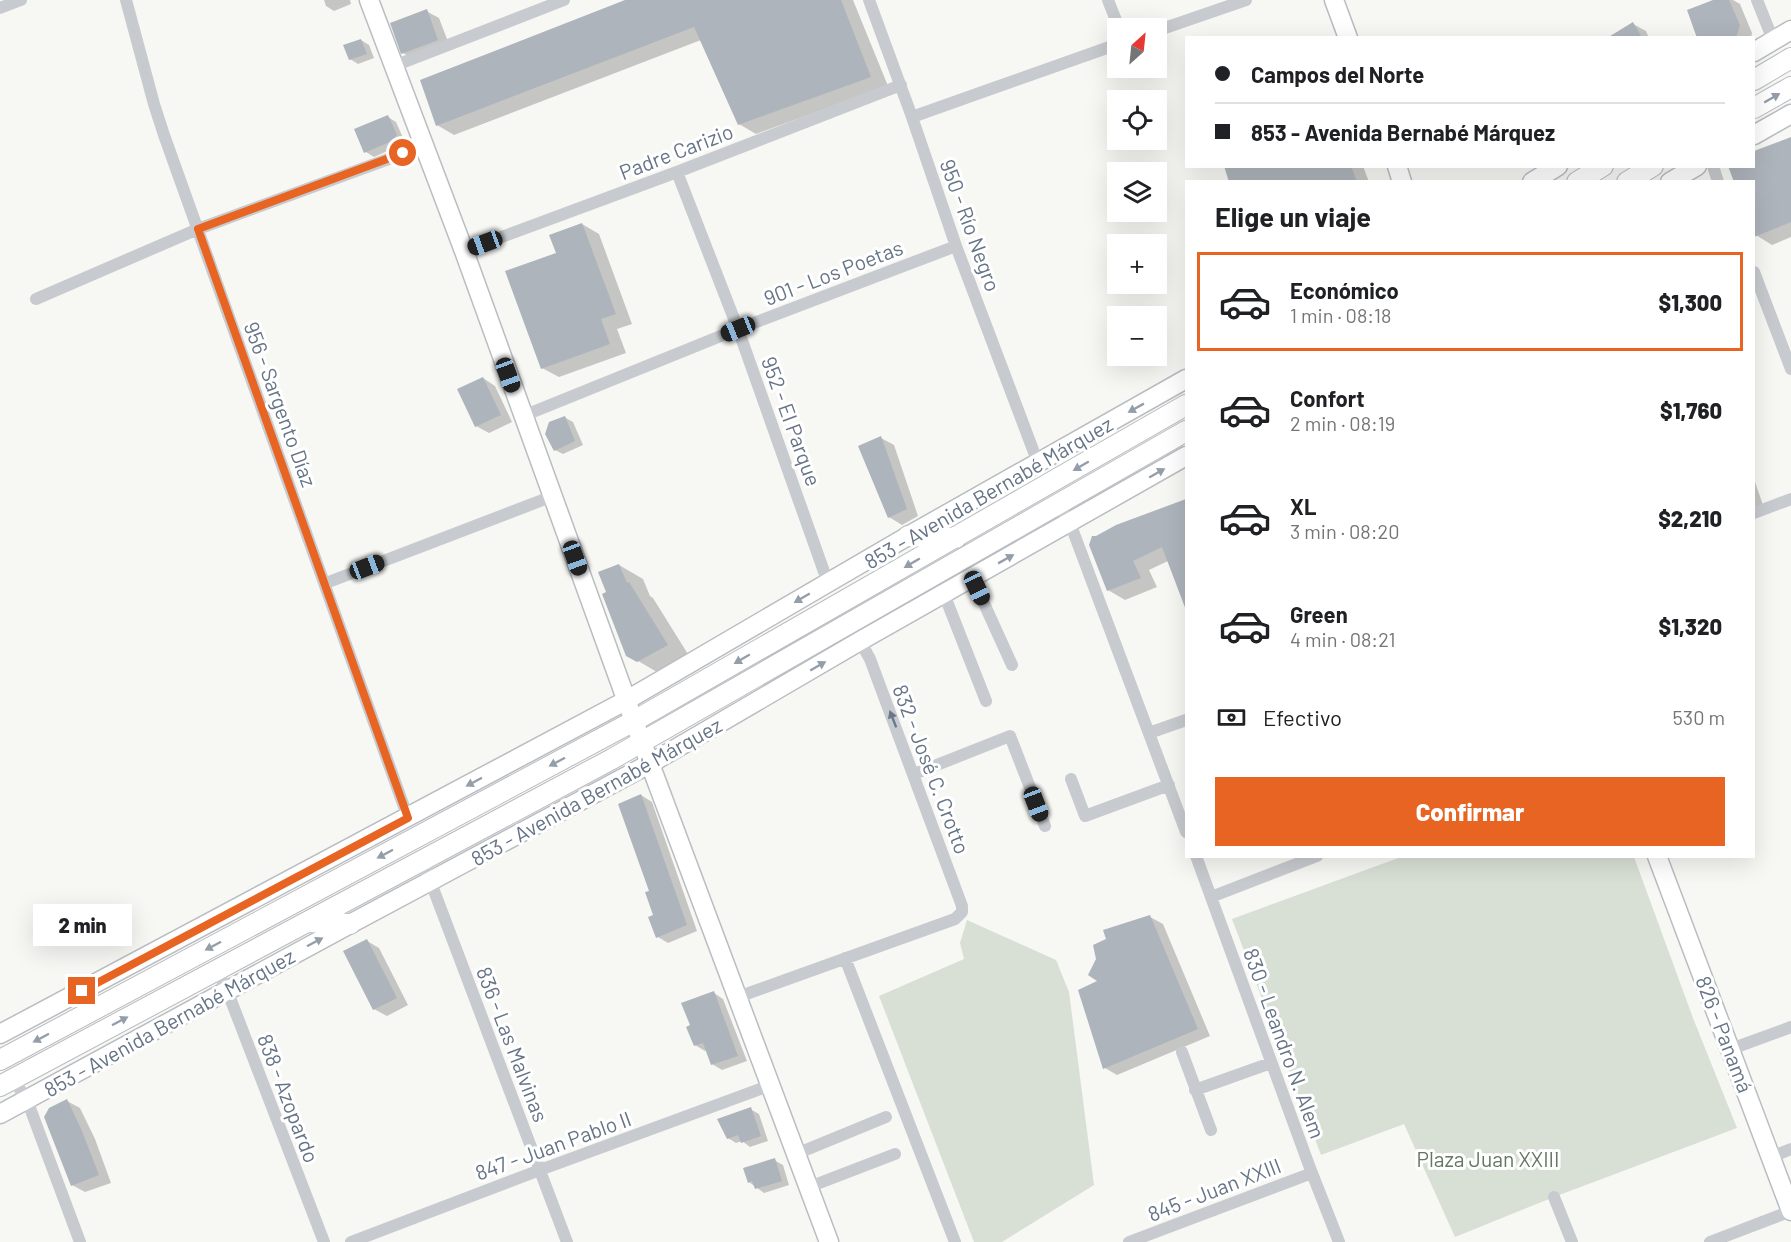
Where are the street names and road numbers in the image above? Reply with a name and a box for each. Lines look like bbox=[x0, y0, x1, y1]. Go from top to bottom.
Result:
street label: Padre Carizio bbox=[616, 118, 736, 184]
street label: 950 - Río Negro bbox=[936, 155, 1006, 295]
street label: 901 - Los Poetas bbox=[760, 234, 906, 310]
street label: 956 - Sargento Díaz bbox=[240, 318, 322, 490]
street label: 952 - El Parque bbox=[757, 353, 827, 489]
street label: 853 - Avenida Bernabé Márquez bbox=[859, 411, 1117, 573]
street label: 832 - José C. Crotto bbox=[888, 681, 976, 857]
street label: 853 - Avenida Bernabé Márquez bbox=[466, 712, 726, 870]
street label: 853 - Avenida Bernabé Márquez bbox=[39, 943, 299, 1101]
street label: 830 - Leandro N. Alem bbox=[1239, 945, 1331, 1141]
street label: 836 - Las Malvinas bbox=[472, 963, 554, 1125]
street label: 826 - Panamá bbox=[1691, 972, 1759, 1096]
street label: 838 - Azopardo bbox=[253, 1030, 325, 1166]
street label: 847 - Juan Pablo II bbox=[472, 1105, 634, 1185]
street label: 845 - Juan XXIII bbox=[1144, 1152, 1284, 1226]

